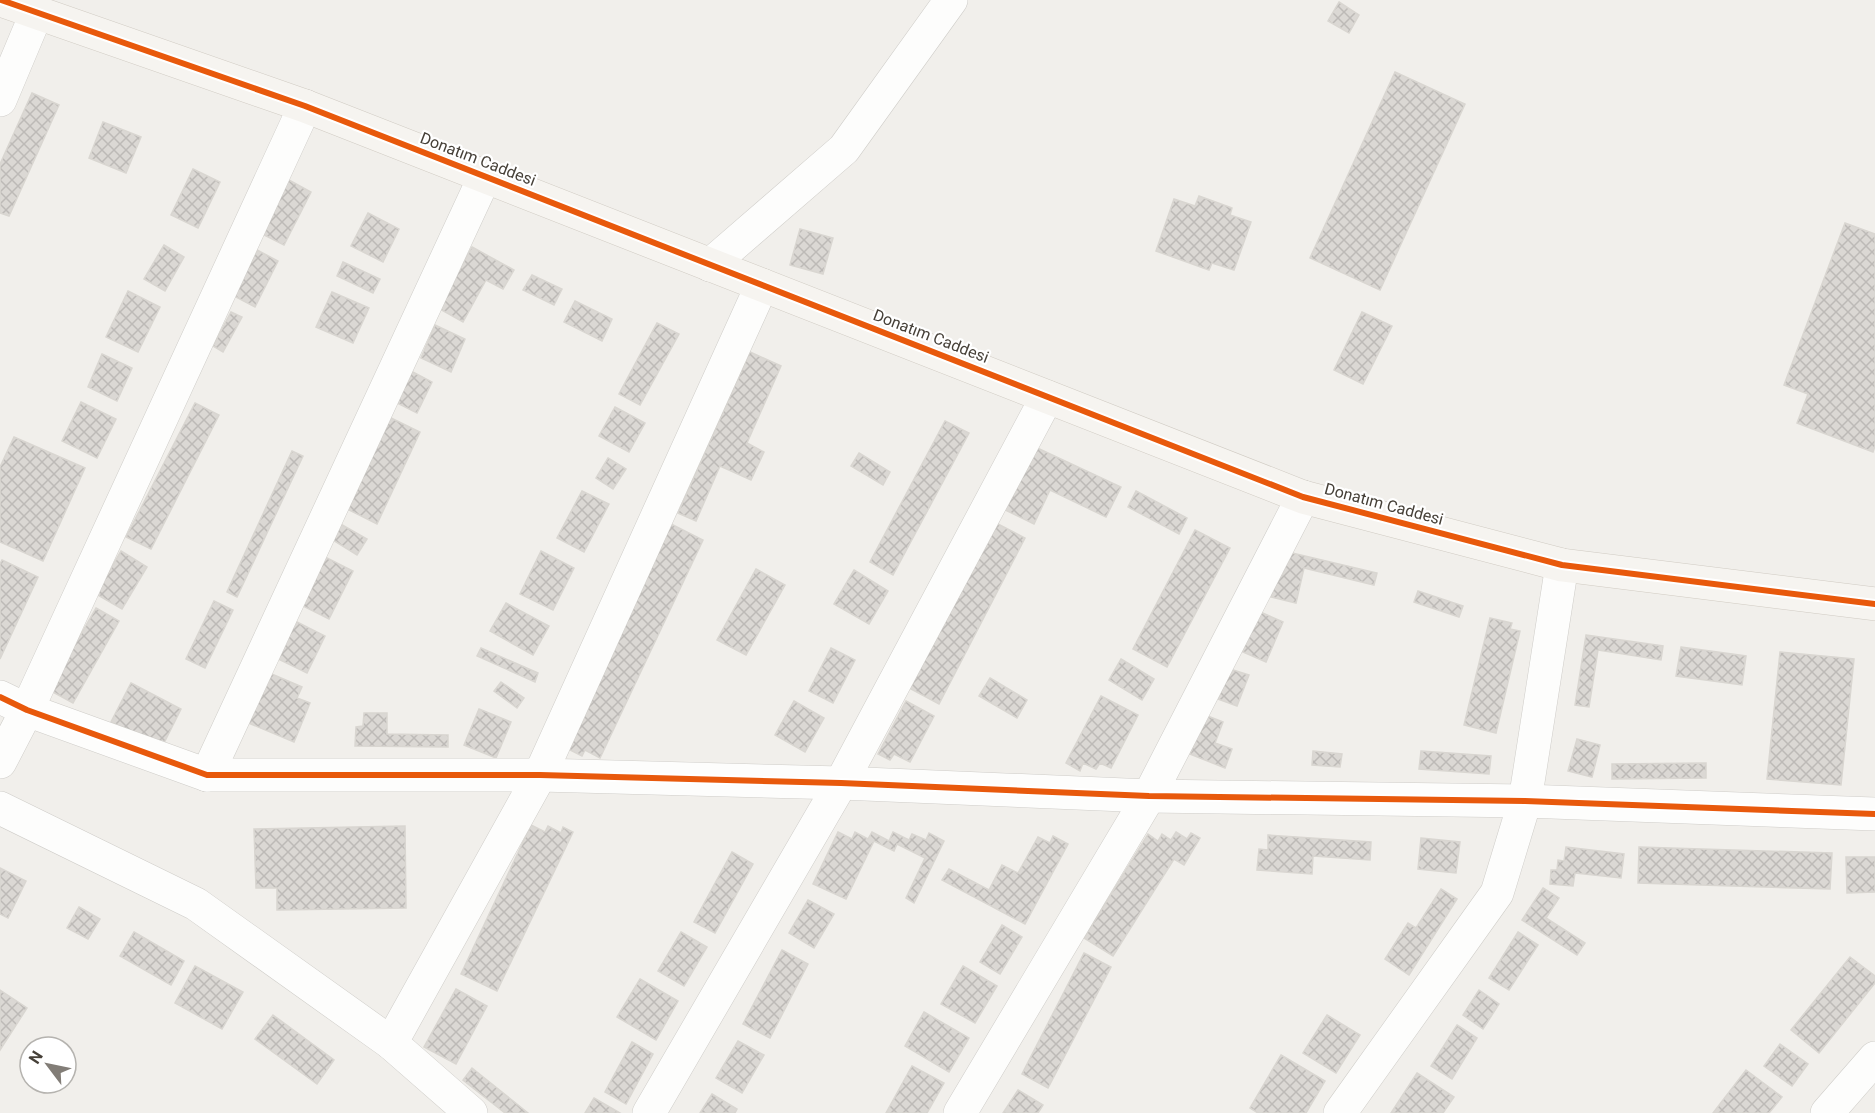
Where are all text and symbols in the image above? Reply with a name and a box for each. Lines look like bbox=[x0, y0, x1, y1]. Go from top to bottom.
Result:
street label: Donatım Caddesi bbox=[418, 128, 538, 190]
street label: Donatım Caddesi bbox=[871, 305, 991, 367]
street label: Donatım Caddesi bbox=[1323, 479, 1445, 529]
north arrow bbox=[18, 1035, 78, 1095]
text: N bbox=[25, 1047, 47, 1067]

